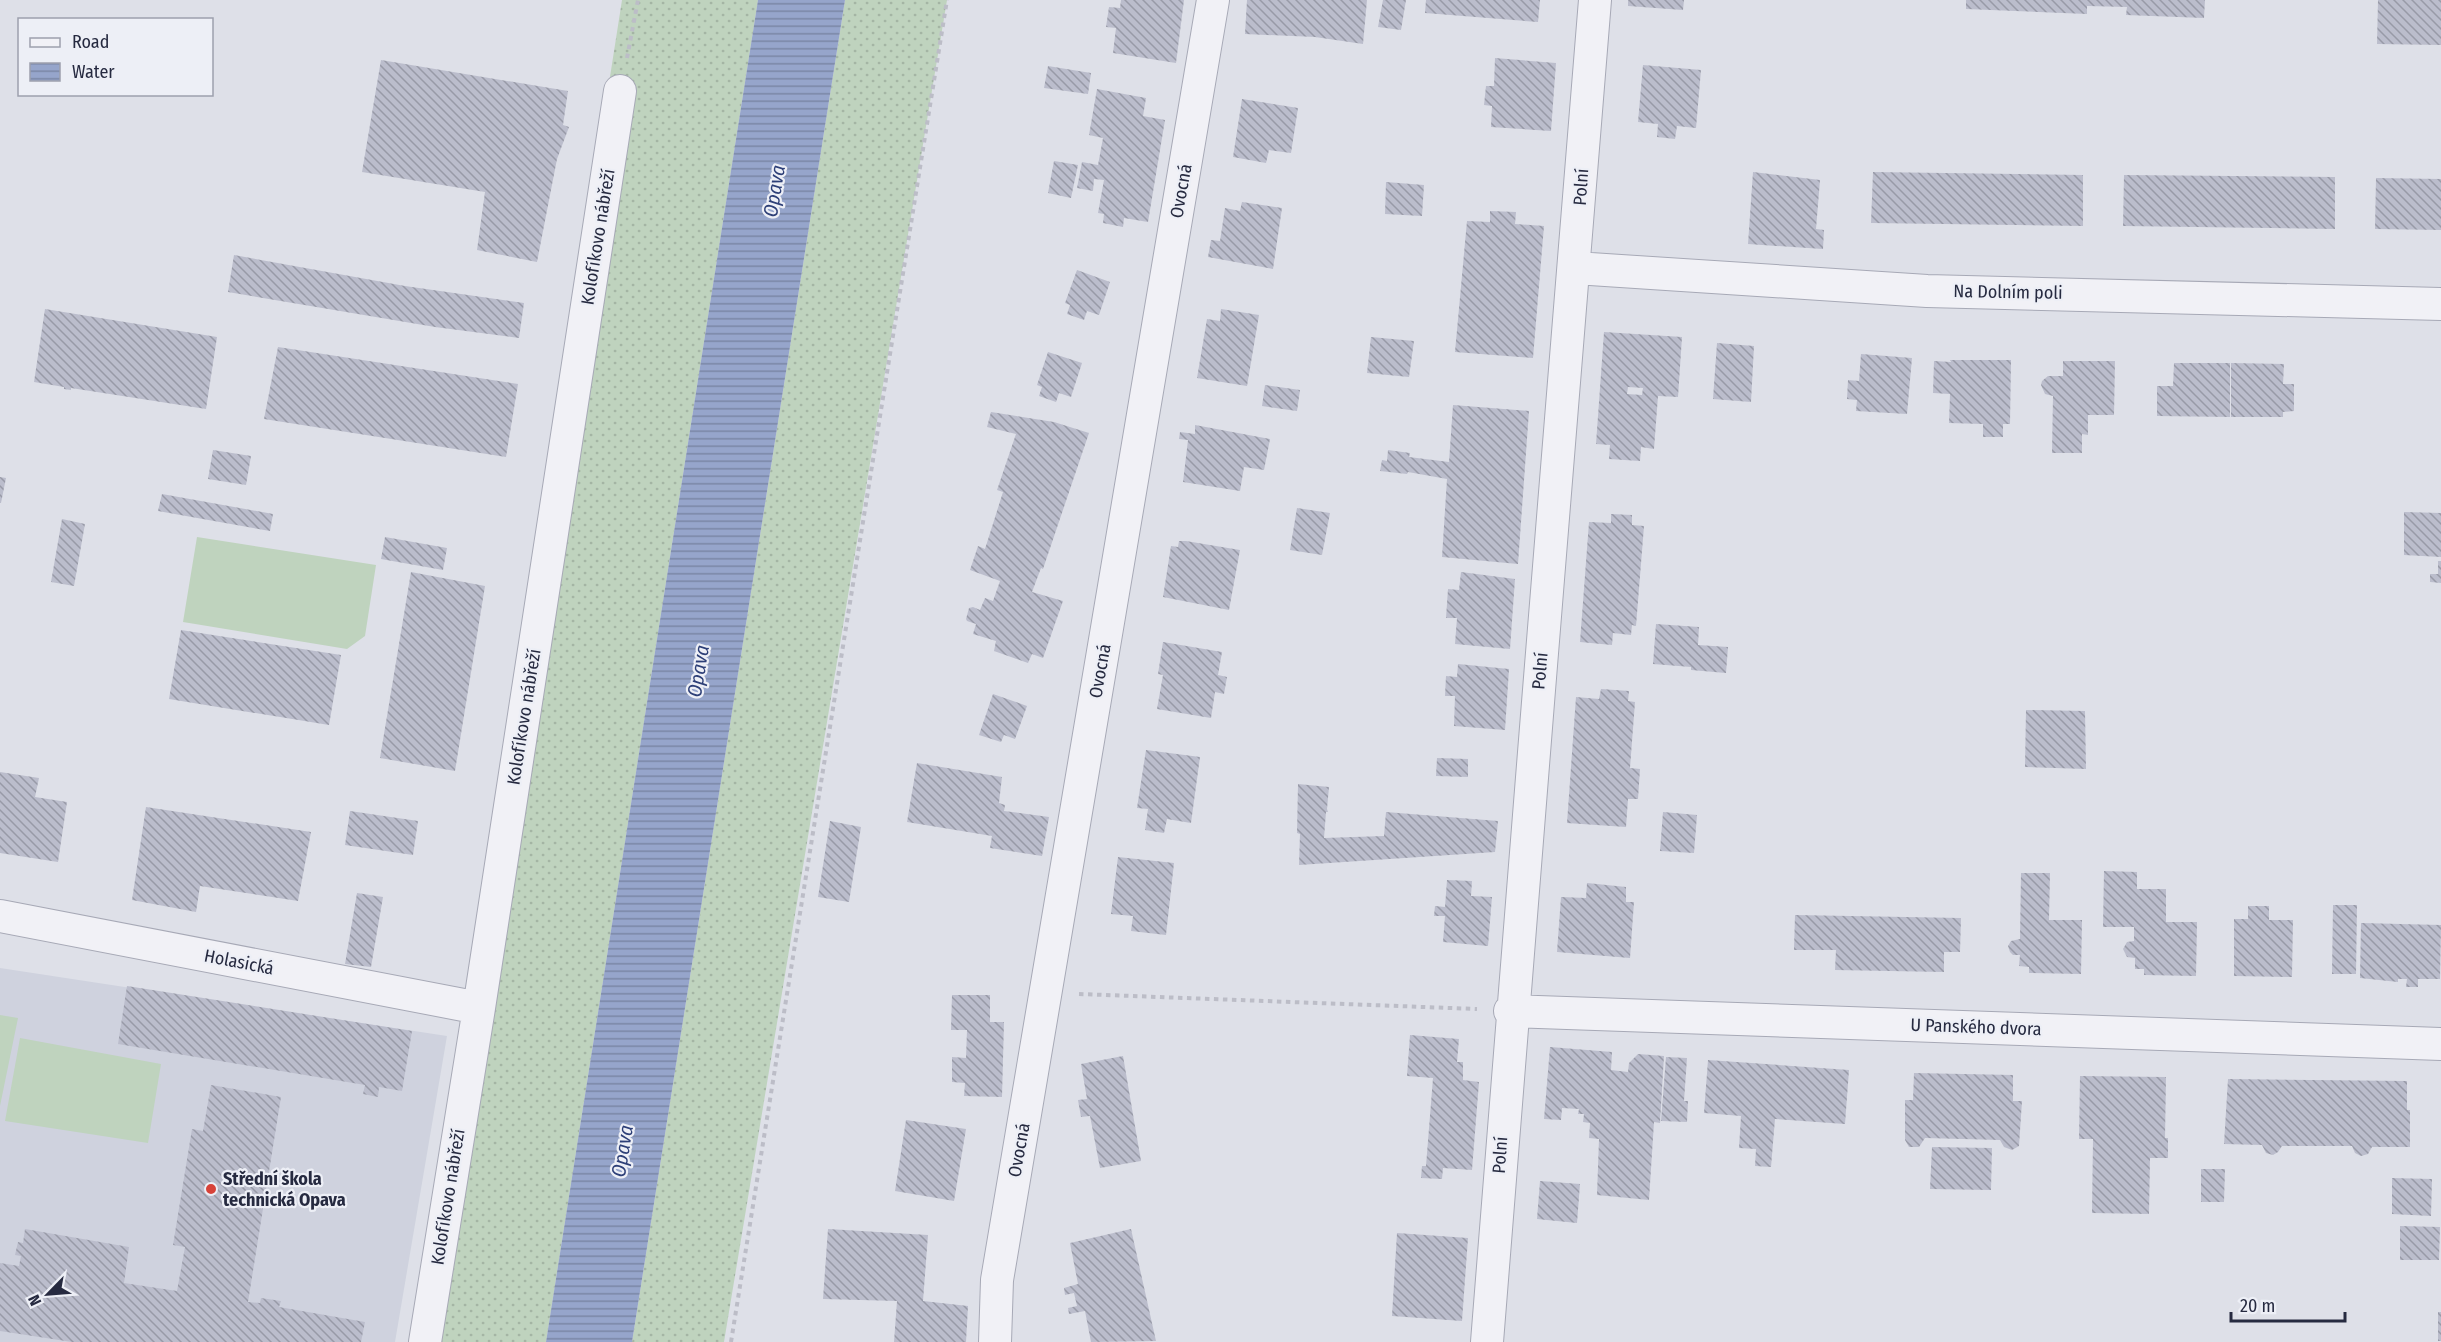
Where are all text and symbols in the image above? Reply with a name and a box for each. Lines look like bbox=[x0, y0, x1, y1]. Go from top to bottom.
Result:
legend bbox=[18, 18, 213, 96]
text: Road bbox=[72, 31, 109, 53]
text: Water bbox=[72, 61, 115, 83]
street label: Ovocná bbox=[1165, 162, 1197, 220]
water label: Opava bbox=[758, 163, 790, 219]
street label: Kolofíkovo nábřeží bbox=[576, 167, 620, 307]
street label: Polní bbox=[1569, 167, 1593, 206]
street label: Na Dolním poli bbox=[1953, 280, 2063, 304]
street label: Ovocná bbox=[1084, 642, 1116, 700]
water label: Opava bbox=[682, 643, 714, 699]
street label: Kolofíkovo nábřeží bbox=[502, 647, 546, 787]
street label: Polní bbox=[1527, 651, 1553, 690]
street label: Holasická bbox=[202, 944, 276, 980]
street label: U Panského dvora bbox=[1910, 1014, 2042, 1040]
street label: Ovocná bbox=[1003, 1121, 1035, 1179]
water label: Opava bbox=[606, 1123, 638, 1179]
street label: Kolofíkovo nábřeží bbox=[426, 1127, 470, 1267]
street label: Polní bbox=[1488, 1135, 1512, 1174]
place label: Střední škola technická Opava bbox=[223, 1168, 346, 1211]
marker: Střední škola technická Opava bbox=[204, 1182, 218, 1196]
north arrow bbox=[18, 1264, 78, 1324]
scale bar bbox=[2231, 1285, 2345, 1323]
text: N bbox=[24, 1292, 45, 1308]
text: 20 m bbox=[2240, 1295, 2275, 1317]

